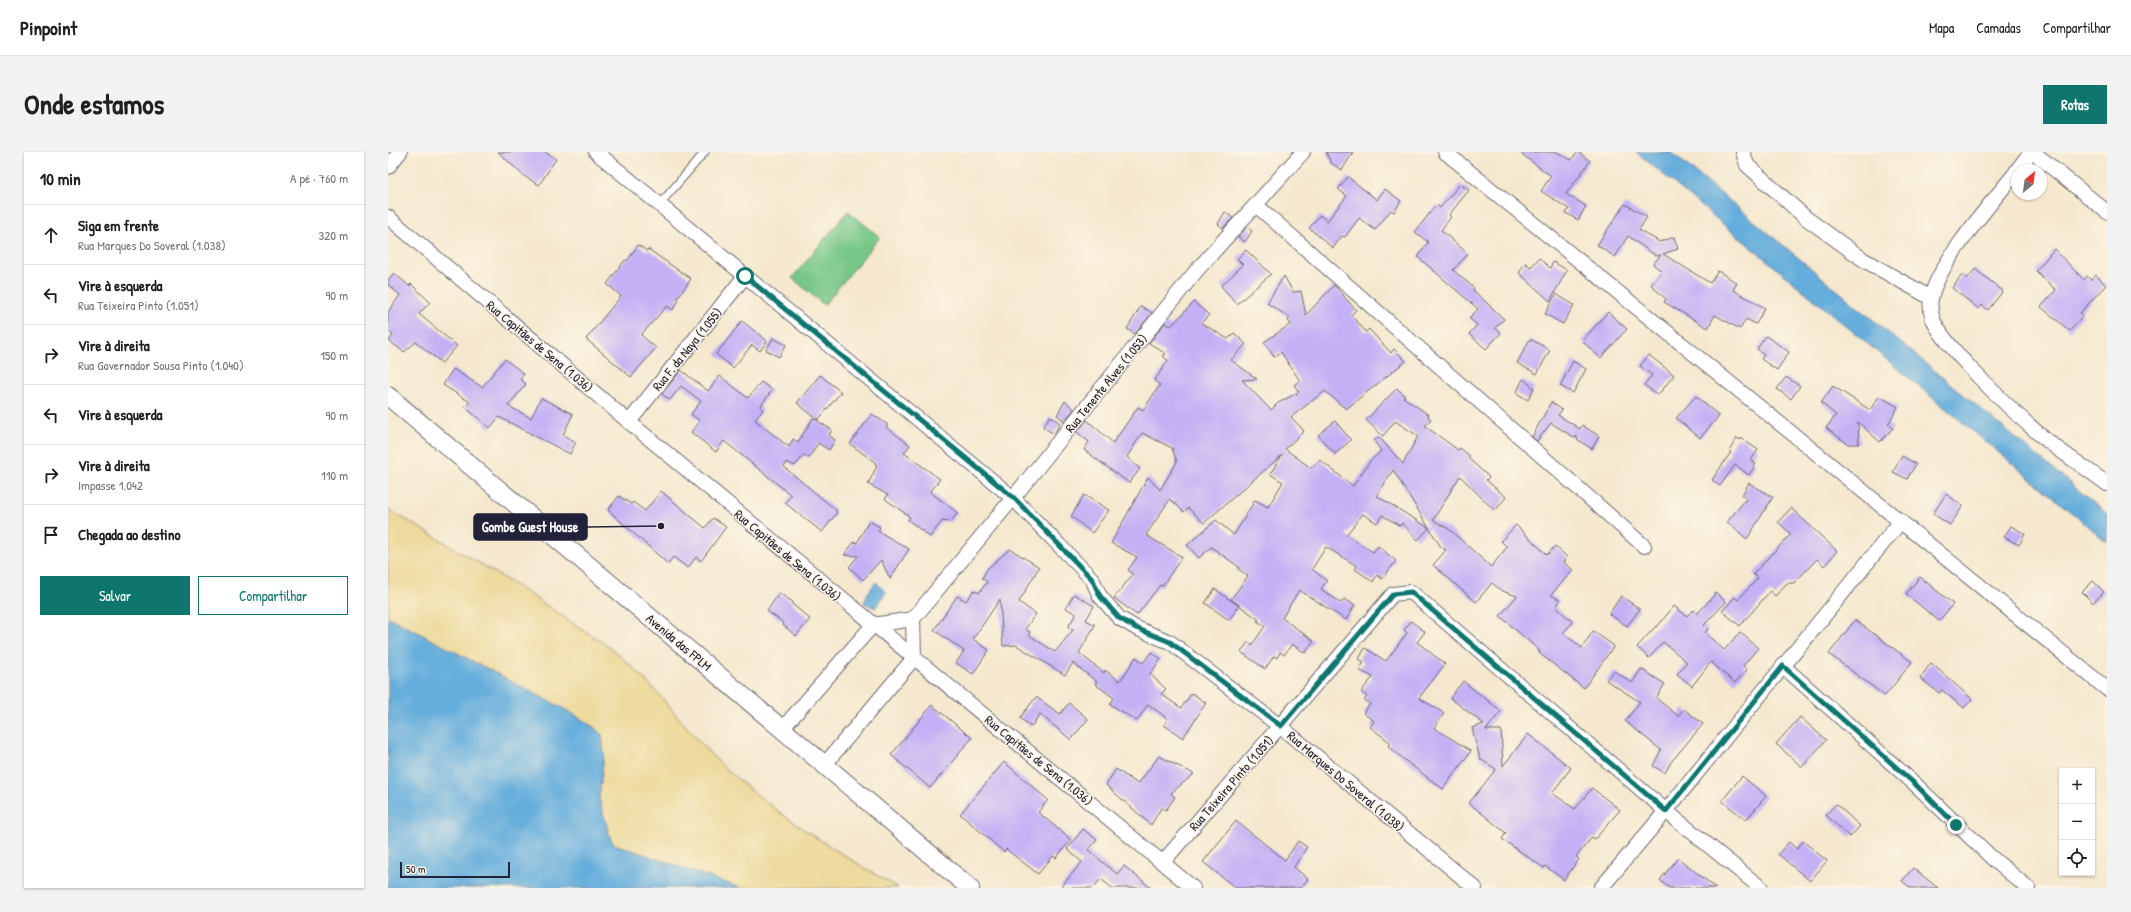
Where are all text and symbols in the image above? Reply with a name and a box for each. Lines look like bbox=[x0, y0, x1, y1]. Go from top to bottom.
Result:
text: Pinpoint bbox=[20, 15, 77, 41]
text: Mapa bbox=[1929, 18, 1954, 37]
text: Camadas bbox=[1976, 18, 2021, 37]
text: Compartilhar bbox=[2043, 18, 2111, 37]
text: Onde estamos bbox=[24, 85, 164, 123]
button: Rotas bbox=[2043, 85, 2107, 124]
north arrow bbox=[2011, 164, 2047, 200]
text: 10 min bbox=[40, 167, 81, 190]
text: A pé · 760 m bbox=[290, 169, 348, 187]
text: Siga em frente bbox=[78, 215, 159, 236]
icon: ahead bbox=[40, 224, 62, 246]
text: 320 m bbox=[318, 226, 348, 244]
text: Rua Marques Do Soveral (1.038) bbox=[78, 236, 226, 254]
route start bbox=[736, 267, 754, 285]
text: Vire à esquerda bbox=[78, 275, 162, 296]
icon: left bbox=[40, 284, 62, 306]
text: 90 m bbox=[326, 286, 348, 304]
text: Rua Teixeira Pinto (1.051) bbox=[78, 296, 199, 314]
street label: Rua Capitães de Sena (1.036) bbox=[483, 296, 597, 396]
street label: Rua F. da Naya (1.055) bbox=[648, 304, 726, 394]
street label: Rua Tenente Alves (1.053) bbox=[1061, 330, 1151, 436]
text: Vire à direita bbox=[78, 335, 150, 356]
icon: right bbox=[40, 344, 62, 366]
text: 150 m bbox=[320, 346, 348, 364]
text: Rua Governador Sousa Pinto (1.040) bbox=[78, 356, 244, 374]
icon: left bbox=[40, 404, 62, 426]
text: Vire à esquerda bbox=[78, 404, 162, 425]
text: 90 m bbox=[326, 406, 348, 424]
text: Vire à direita bbox=[78, 455, 150, 476]
icon: right bbox=[40, 464, 62, 486]
text: 110 m bbox=[321, 466, 348, 484]
text: Impasse 1.042 bbox=[78, 476, 143, 494]
street label: Rua Capitães de Sena (1.036) bbox=[731, 505, 845, 605]
callout: Gombe Guest House bbox=[474, 514, 587, 540]
text: Gombe Guest House bbox=[482, 517, 579, 536]
icon: arrive bbox=[40, 524, 62, 546]
text: Chegada ao destino bbox=[78, 524, 181, 545]
button: Salvar bbox=[40, 576, 190, 615]
button: Compartilhar bbox=[198, 576, 348, 615]
street label: Avenida das FPLM bbox=[642, 609, 716, 675]
street label: Rua Capitães de Sena (1.036) bbox=[981, 711, 1097, 809]
street label: Rua Marques Do Soveral (1.038) bbox=[1284, 727, 1408, 835]
street label: Rua Teixeira Pinto (1.051) bbox=[1185, 732, 1277, 834]
map controls bbox=[2059, 768, 2095, 876]
button: + bbox=[2059, 768, 2095, 804]
button: − bbox=[2059, 804, 2095, 840]
route end bbox=[1947, 816, 1965, 834]
button: locate bbox=[2059, 840, 2095, 876]
scale bar bbox=[400, 860, 510, 879]
text: 50 m bbox=[406, 862, 426, 876]

